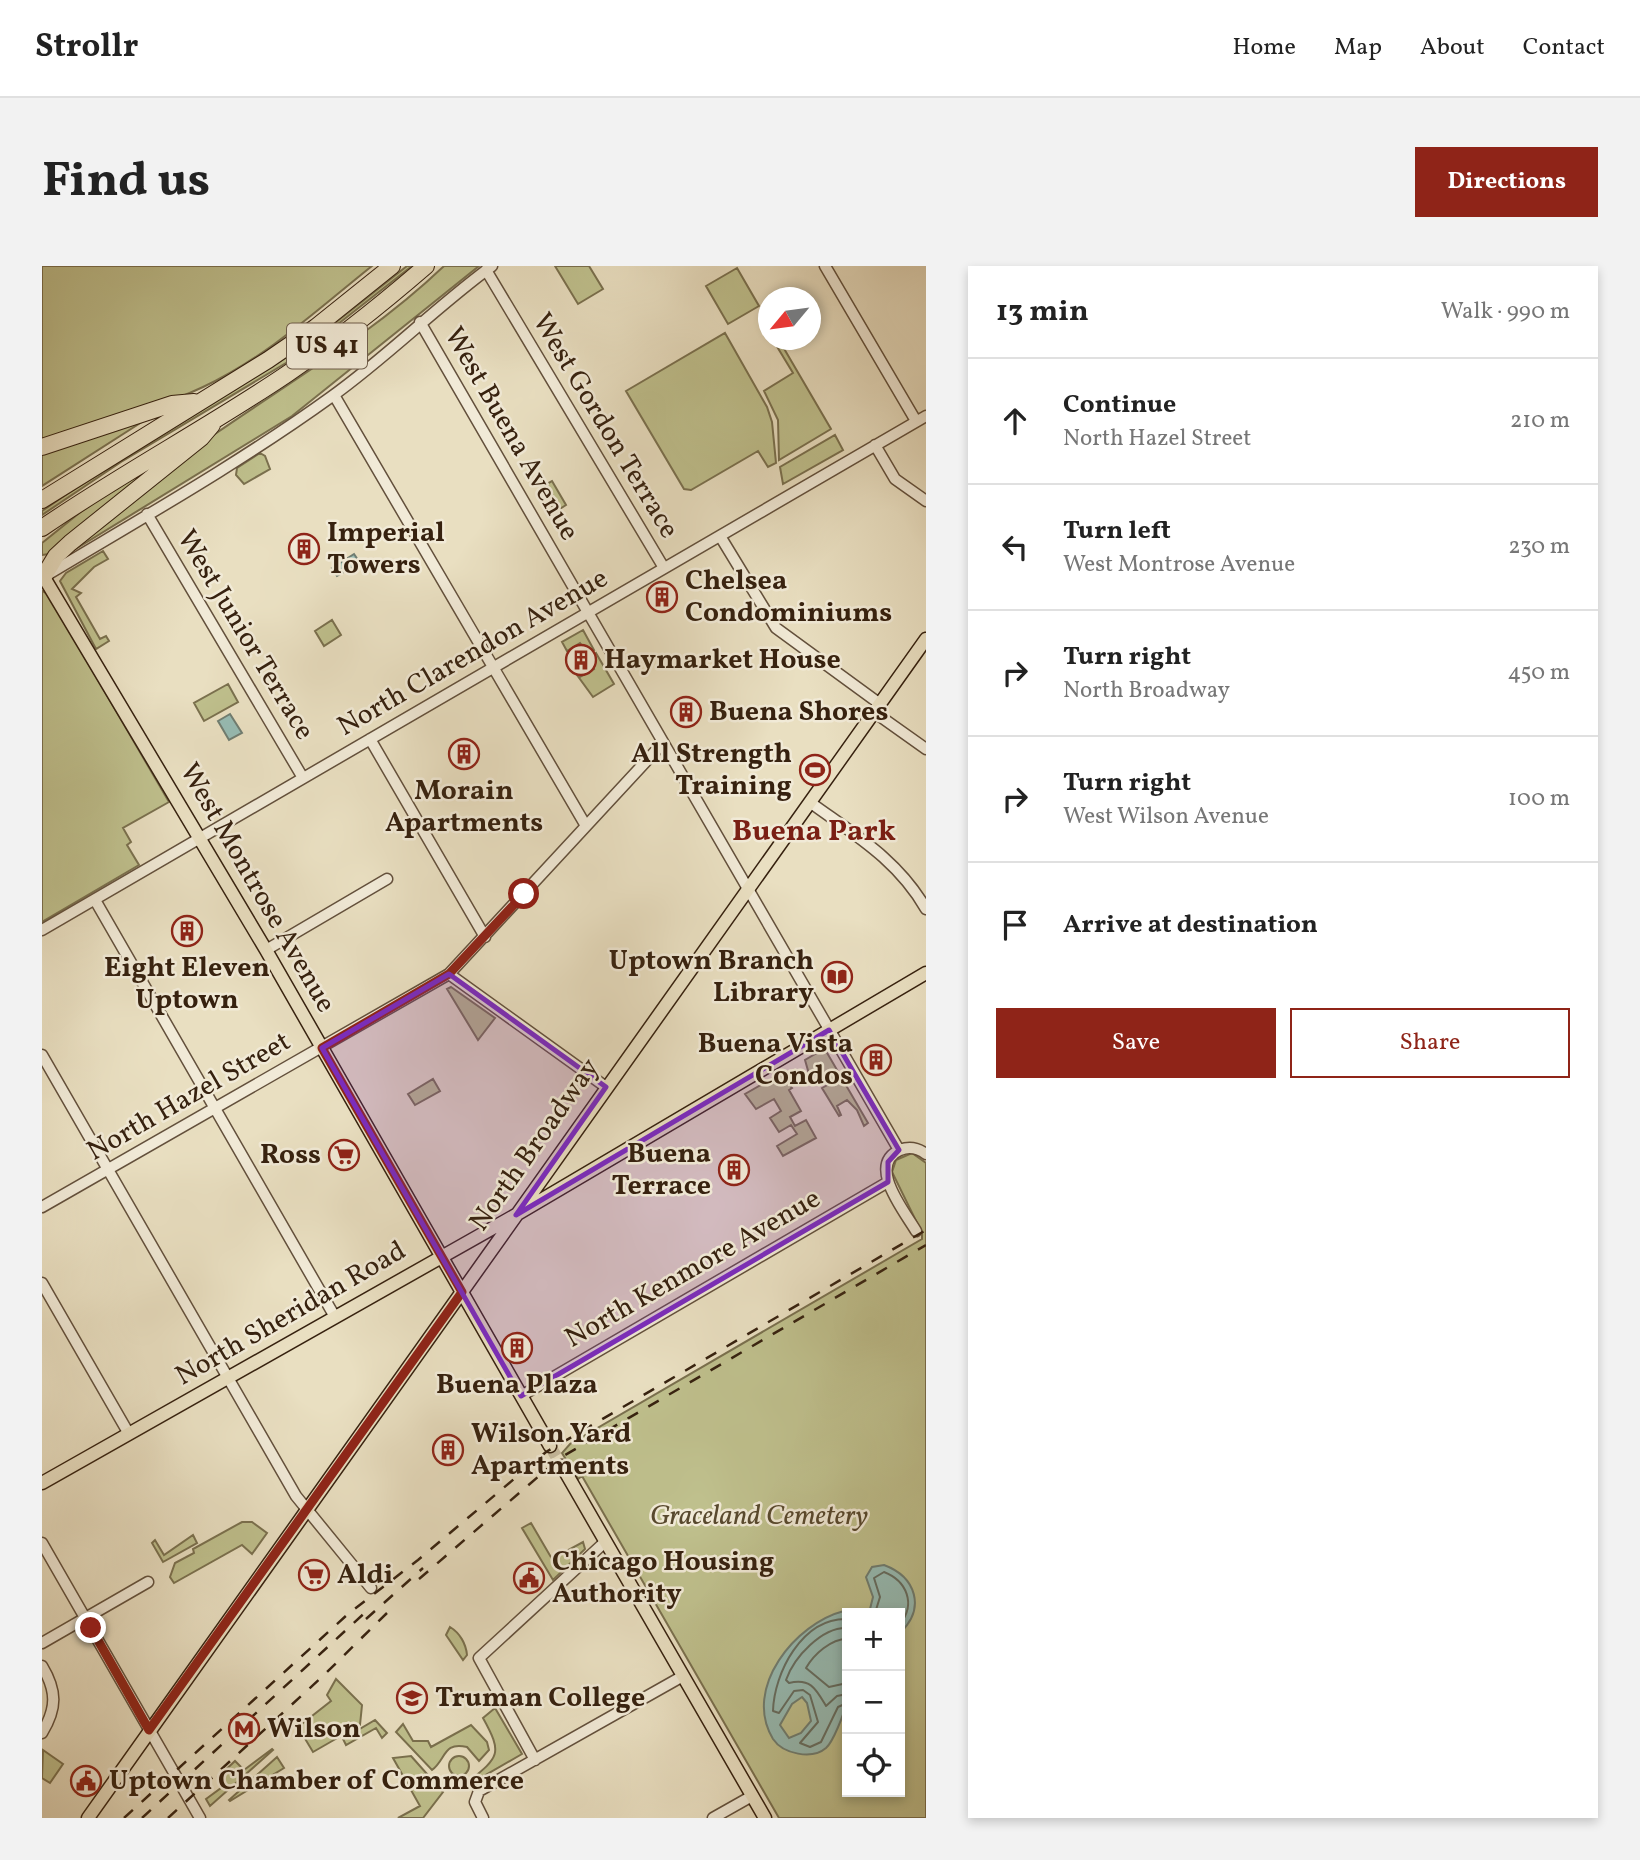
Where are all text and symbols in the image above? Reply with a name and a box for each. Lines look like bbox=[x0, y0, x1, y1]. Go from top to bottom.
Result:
text: Strollr bbox=[35, 25, 138, 71]
text: Home bbox=[1232, 31, 1296, 65]
text: Map bbox=[1334, 31, 1382, 65]
text: About bbox=[1420, 31, 1485, 65]
text: Contact bbox=[1523, 31, 1605, 65]
button: Directions bbox=[1415, 147, 1598, 217]
text: Find us bbox=[42, 148, 210, 217]
north arrow bbox=[758, 287, 821, 350]
text: 13 min bbox=[996, 291, 1089, 333]
text: Walk · 990 m bbox=[1441, 296, 1570, 328]
street label: West Gordon Terrace bbox=[522, 306, 688, 546]
street label: West Buena Avenue bbox=[434, 320, 588, 548]
road number: US 41 bbox=[287, 324, 367, 368]
text: Continue bbox=[1063, 387, 1176, 423]
icon: ahead bbox=[996, 402, 1034, 440]
text: 210 m bbox=[1510, 405, 1570, 437]
text: North Hazel Street bbox=[1063, 423, 1251, 455]
text: Turn left bbox=[1063, 513, 1171, 549]
place label: Imperial Towers bbox=[327, 514, 445, 585]
street label: West Junior Terrace bbox=[167, 523, 323, 747]
icon: left bbox=[996, 528, 1034, 566]
text: 230 m bbox=[1508, 531, 1570, 563]
building icon: Imperial Towers bbox=[287, 532, 321, 566]
text: West Montrose Avenue bbox=[1063, 549, 1295, 581]
street label: North Clarendon Avenue bbox=[331, 560, 615, 746]
place label: Chelsea Condominiums bbox=[685, 562, 892, 633]
building icon: Chelsea Condominiums bbox=[645, 580, 679, 614]
text: Turn right bbox=[1063, 639, 1191, 675]
place label: Haymarket House bbox=[604, 641, 841, 680]
building icon: Haymarket House bbox=[564, 643, 598, 677]
icon: right bbox=[996, 654, 1034, 692]
text: 450 m bbox=[1508, 657, 1570, 689]
text: North Broadway bbox=[1063, 675, 1230, 707]
place label: Buena Shores bbox=[709, 693, 888, 732]
building icon: Buena Shores bbox=[669, 695, 703, 729]
place label: All Strength Training bbox=[631, 735, 792, 806]
building icon: Morain Apartments bbox=[447, 737, 481, 771]
sports icon: All Strength Training bbox=[798, 753, 832, 787]
street label: West Montrose Avenue bbox=[169, 756, 345, 1020]
text: Turn right bbox=[1063, 765, 1191, 801]
place label: Morain Apartments bbox=[385, 772, 543, 843]
icon: right bbox=[996, 780, 1034, 818]
text: 100 m bbox=[1508, 783, 1570, 815]
text: West Wilson Avenue bbox=[1063, 801, 1269, 833]
district label: Buena Park bbox=[732, 811, 896, 853]
route start bbox=[508, 878, 539, 909]
icon: arrive bbox=[996, 906, 1034, 944]
text: Arrive at destination bbox=[1063, 907, 1318, 943]
building icon: Eight Eleven Uptown bbox=[170, 914, 204, 948]
place label: Uptown Branch Library bbox=[609, 942, 814, 1013]
place label: Eight Eleven Uptown bbox=[104, 949, 270, 1020]
library icon: Uptown Branch Library bbox=[820, 960, 854, 994]
button: Save bbox=[996, 1008, 1276, 1078]
button: Share bbox=[1290, 1008, 1570, 1078]
street label: North Hazel Street bbox=[80, 1023, 298, 1171]
place label: Buena Vista Condos bbox=[698, 1025, 853, 1096]
building icon: Buena Vista Condos bbox=[859, 1043, 893, 1077]
street label: North Broadway bbox=[461, 1051, 609, 1239]
place label: Buena Terrace bbox=[612, 1135, 711, 1206]
place label: Ross bbox=[260, 1136, 321, 1175]
supermarket icon: Ross bbox=[327, 1138, 361, 1172]
building icon: Buena Terrace bbox=[717, 1153, 751, 1187]
street label: North Kenmore Avenue bbox=[558, 1180, 828, 1358]
street label: North Sheridan Road bbox=[169, 1232, 413, 1396]
building icon: Buena Plaza bbox=[500, 1331, 534, 1365]
place label: Buena Plaza bbox=[436, 1366, 598, 1405]
place label: Wilson Yard Apartments bbox=[471, 1415, 631, 1486]
building icon: Wilson Yard Apartments bbox=[431, 1433, 465, 1467]
park label: Graceland Cemetery bbox=[650, 1497, 868, 1536]
place label: Chicago Housing Authority bbox=[552, 1543, 774, 1614]
place label: Aldi bbox=[337, 1556, 393, 1595]
supermarket icon: Aldi bbox=[297, 1558, 331, 1592]
public building icon: Chicago Housing Authority bbox=[512, 1561, 546, 1595]
map controls bbox=[842, 1608, 905, 1797]
button: + bbox=[842, 1608, 905, 1671]
route end bbox=[75, 1612, 106, 1643]
button: − bbox=[842, 1671, 905, 1734]
place label: Truman College bbox=[435, 1679, 645, 1718]
school or university icon: Truman College bbox=[395, 1681, 429, 1715]
place label: Wilson bbox=[267, 1710, 361, 1749]
metro station icon: Wilson bbox=[227, 1712, 261, 1746]
button: locate bbox=[842, 1734, 905, 1797]
place label: Uptown Chamber of Commerce bbox=[109, 1762, 524, 1801]
public building icon: Uptown Chamber of Commerce bbox=[69, 1764, 103, 1798]

